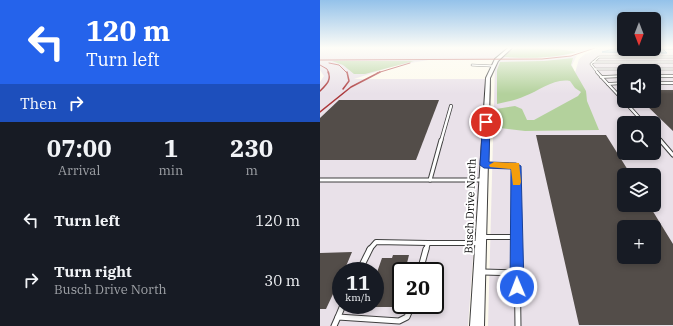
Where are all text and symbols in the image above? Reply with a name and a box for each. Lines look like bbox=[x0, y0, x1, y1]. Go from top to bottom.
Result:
text: 120 m bbox=[86, 12, 170, 49]
north arrow bbox=[617, 12, 661, 56]
map controls bbox=[617, 12, 661, 264]
icon: left bbox=[20, 16, 72, 68]
text: Turn left bbox=[86, 48, 160, 71]
button: sound bbox=[617, 64, 661, 108]
icon: right bbox=[65, 92, 87, 114]
text: Then bbox=[20, 94, 57, 113]
pin bbox=[469, 105, 503, 139]
icon: arrive bbox=[475, 111, 497, 133]
button: search bbox=[617, 116, 661, 160]
text: 07:00 bbox=[47, 132, 112, 164]
text: 1 bbox=[164, 132, 178, 164]
text: 230 bbox=[230, 132, 273, 164]
street label: Busch Drive North bbox=[461, 158, 479, 254]
text: Arrival bbox=[58, 162, 100, 179]
text: min bbox=[158, 162, 183, 179]
text: m bbox=[245, 162, 258, 179]
button: layers bbox=[617, 168, 661, 212]
icon: left bbox=[20, 209, 42, 231]
text: Turn left bbox=[54, 211, 120, 230]
text: 120 m bbox=[255, 211, 300, 230]
button: + bbox=[617, 220, 661, 264]
text: Turn right bbox=[54, 262, 132, 281]
speed limit sign: 20 bbox=[392, 262, 444, 314]
position arrow bbox=[496, 266, 538, 308]
icon: right bbox=[20, 269, 42, 291]
text: 11 bbox=[346, 269, 370, 296]
text: 30 m bbox=[264, 271, 300, 290]
text: Busch Drive North bbox=[54, 281, 167, 298]
text: km/h bbox=[345, 291, 371, 304]

